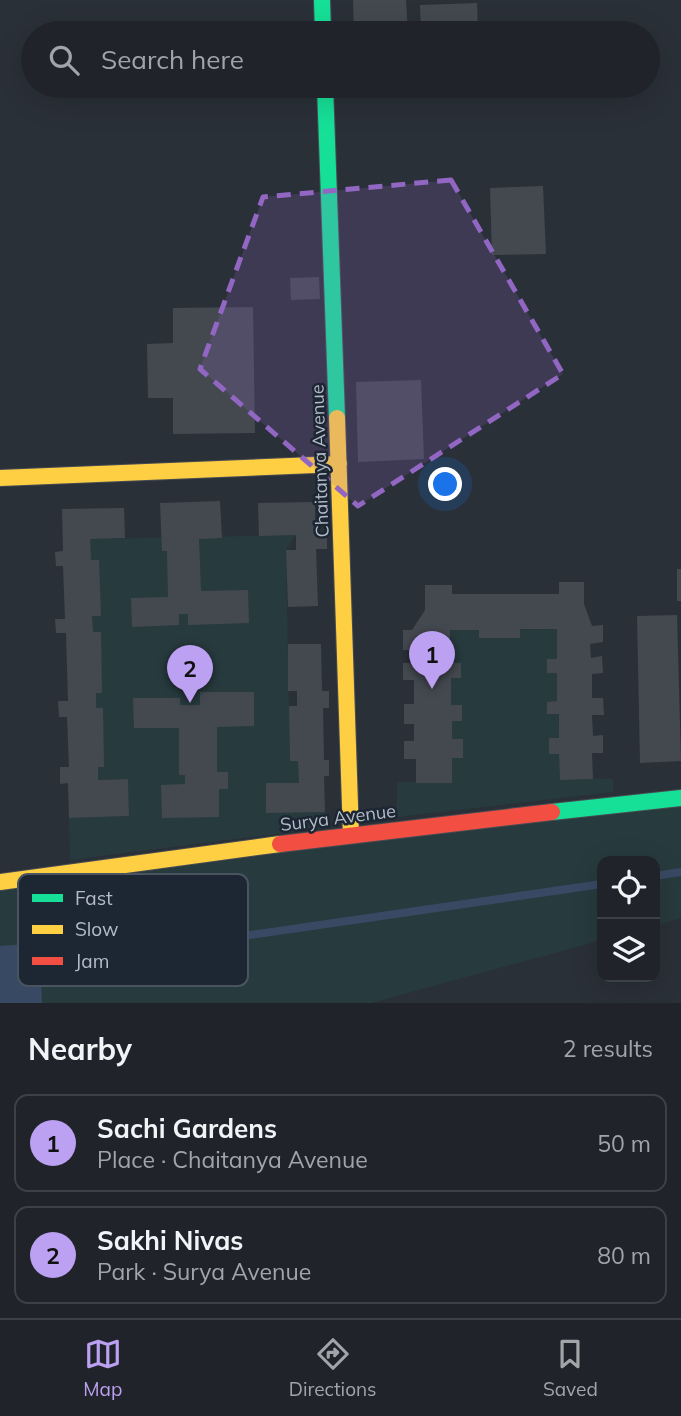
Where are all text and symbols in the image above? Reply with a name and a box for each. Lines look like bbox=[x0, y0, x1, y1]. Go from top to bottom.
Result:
search box bbox=[21, 21, 660, 98]
icon: search bbox=[45, 41, 83, 79]
text: Search here bbox=[101, 43, 244, 76]
street label: Chaitanya Avenue bbox=[305, 384, 334, 538]
your location bbox=[428, 467, 462, 501]
pin: 1 bbox=[409, 631, 455, 689]
pin: 2 bbox=[167, 645, 213, 703]
street label: Surya Avenue bbox=[279, 799, 397, 836]
map controls bbox=[597, 856, 660, 982]
button: locate bbox=[597, 856, 660, 919]
legend bbox=[18, 874, 248, 986]
text: Fast bbox=[75, 886, 113, 910]
text: Slow bbox=[75, 917, 119, 941]
button: layers bbox=[597, 919, 660, 982]
text: Jam bbox=[75, 949, 109, 973]
text: Nearby bbox=[28, 1030, 132, 1068]
text: 2 results bbox=[563, 1034, 653, 1063]
text: Sachi Gardens bbox=[97, 1112, 277, 1145]
text: 1 bbox=[46, 1129, 60, 1158]
text: 50 m bbox=[597, 1129, 651, 1158]
text: Place · Chaitanya Avenue bbox=[97, 1145, 368, 1174]
text: Sakhi Nivas bbox=[97, 1224, 243, 1257]
text: 2 bbox=[46, 1241, 60, 1270]
text: 80 m bbox=[597, 1241, 651, 1270]
text: Park · Surya Avenue bbox=[97, 1257, 311, 1286]
tab: Map bbox=[83, 1335, 122, 1401]
tab: Directions bbox=[289, 1335, 377, 1401]
tab: Saved bbox=[543, 1335, 598, 1401]

